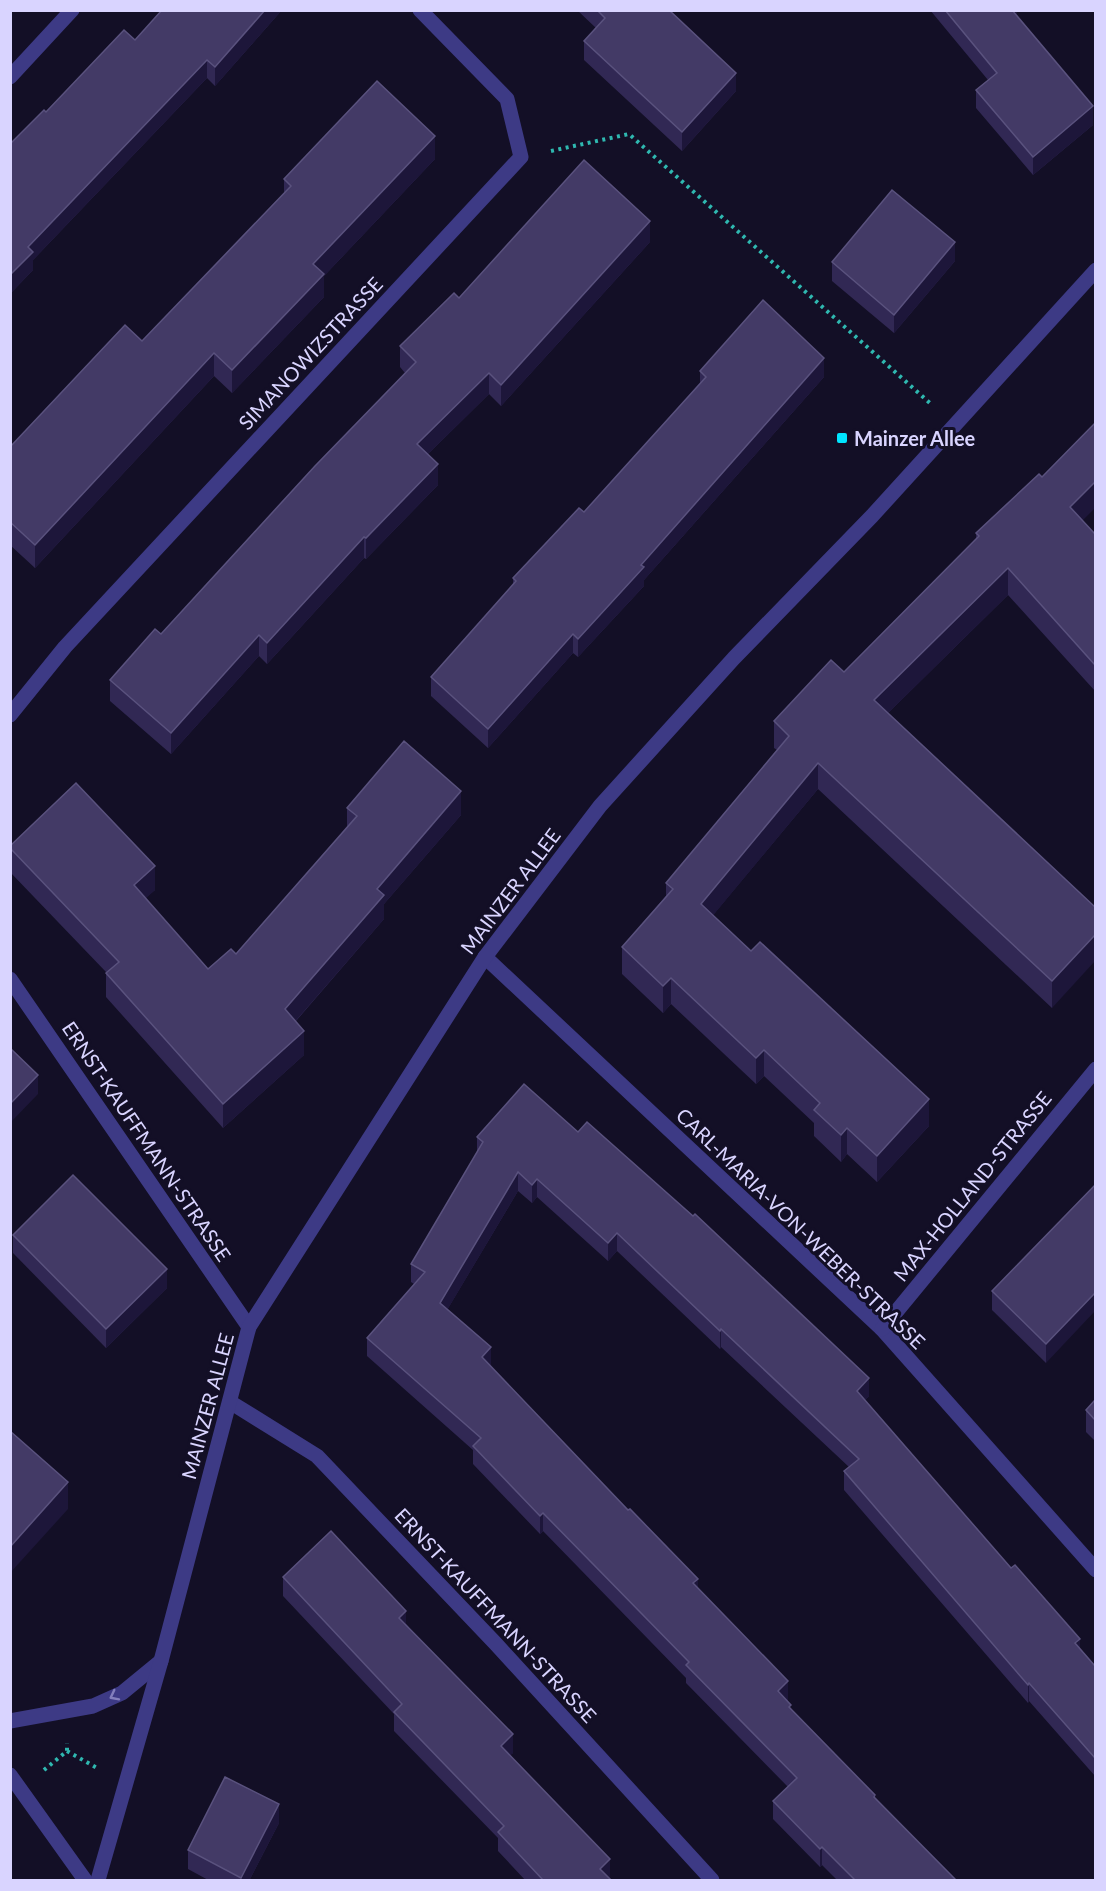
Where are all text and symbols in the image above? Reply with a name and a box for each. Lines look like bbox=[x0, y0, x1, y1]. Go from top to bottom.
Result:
street label: SIMANOWIZSTRASSE bbox=[233, 272, 387, 434]
place label: Mainzer Allee bbox=[854, 426, 976, 450]
marker: Mainzer Allee bbox=[835, 431, 849, 445]
street label: MAINZER ALLEE bbox=[455, 824, 565, 958]
street label: ERNST-KAUFFMANN-STRASSE bbox=[58, 1017, 236, 1265]
street label: MAX-HOLLAND-STRASSE bbox=[888, 1086, 1056, 1286]
street label: CARL-MARIA-VON-WEBER-STRASSE bbox=[672, 1102, 930, 1354]
street label: MAINZER ALLEE bbox=[176, 1330, 238, 1482]
street label: ERNST-KAUFFMANN-STRASSE bbox=[390, 1503, 602, 1727]
one-way arrow bbox=[110, 1688, 121, 1700]

